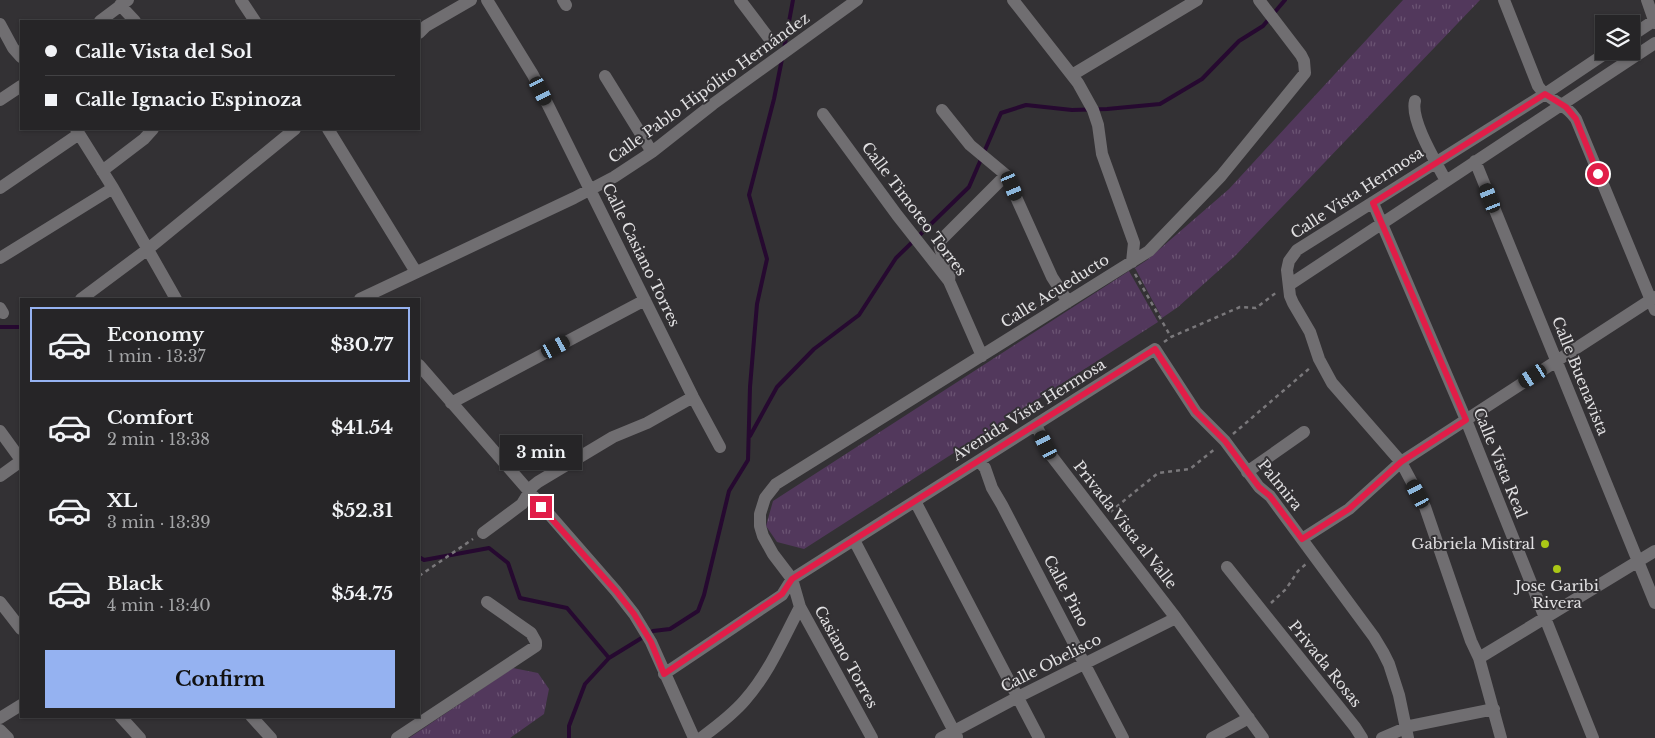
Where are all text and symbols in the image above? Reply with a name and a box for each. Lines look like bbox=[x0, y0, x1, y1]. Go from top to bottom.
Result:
street label: Calle Pablo Hipólito Hernández bbox=[604, 8, 813, 167]
map controls bbox=[1595, 15, 1640, 60]
button: layers bbox=[1595, 15, 1640, 60]
text: Calle Vista del Sol bbox=[75, 40, 252, 63]
car bbox=[527, 74, 554, 108]
text: Calle Ignacio Espinoza bbox=[75, 88, 302, 111]
street label: Calle Timoteo Torres bbox=[858, 138, 971, 280]
street label: Calle Vista Hermosa bbox=[1287, 142, 1427, 243]
route start bbox=[1587, 163, 1609, 185]
car bbox=[999, 169, 1024, 203]
street label: Calle Casiano Torres bbox=[598, 180, 685, 330]
car bbox=[1477, 181, 1502, 215]
street label: Calle Acueducto bbox=[997, 250, 1113, 332]
street label: Calle Buenavista bbox=[1548, 314, 1613, 439]
icon: car bbox=[47, 322, 92, 367]
text: Economy bbox=[107, 323, 204, 346]
text: $30.77 bbox=[330, 333, 393, 356]
car bbox=[539, 333, 572, 361]
text: 1 min · 13:37 bbox=[107, 346, 206, 366]
street label: Avenida Vista Hermosa bbox=[948, 354, 1110, 465]
car bbox=[1516, 362, 1549, 390]
icon: car bbox=[47, 405, 92, 450]
street label: Calle Vista Real bbox=[1470, 405, 1531, 521]
text: Comfort bbox=[107, 406, 194, 429]
text: $41.54 bbox=[331, 416, 393, 439]
car bbox=[1032, 428, 1059, 462]
text: 2 min · 13:38 bbox=[107, 429, 210, 449]
callout: 3 min bbox=[500, 434, 582, 470]
text: 3 min bbox=[516, 442, 566, 462]
street label: Palmira bbox=[1254, 455, 1307, 515]
street label: Privada Vista al Valle bbox=[1069, 457, 1181, 593]
car bbox=[1404, 477, 1431, 511]
icon: car bbox=[47, 488, 92, 533]
text: XL bbox=[107, 489, 137, 512]
route end bbox=[530, 496, 552, 518]
text: $52.31 bbox=[332, 499, 393, 522]
text: 3 min · 13:39 bbox=[107, 512, 211, 532]
place label: Gabriela Mistral bbox=[1411, 534, 1535, 553]
marker: Gabriela Mistral bbox=[1539, 538, 1551, 550]
street label: Calle Pino bbox=[1040, 552, 1093, 630]
marker: Jose Garibi Rivera bbox=[1551, 563, 1563, 575]
icon: car bbox=[47, 571, 92, 616]
text: Black bbox=[107, 572, 163, 595]
place label: Jose Garibi Rivera bbox=[1513, 576, 1599, 612]
text: $54.75 bbox=[331, 582, 393, 605]
text: 4 min · 13:40 bbox=[107, 595, 211, 615]
street label: Casiano Torres bbox=[810, 602, 883, 712]
street label: Privada Rosas bbox=[1285, 617, 1366, 711]
street label: Calle Obelisco bbox=[997, 629, 1104, 696]
button: Confirm bbox=[45, 650, 395, 708]

